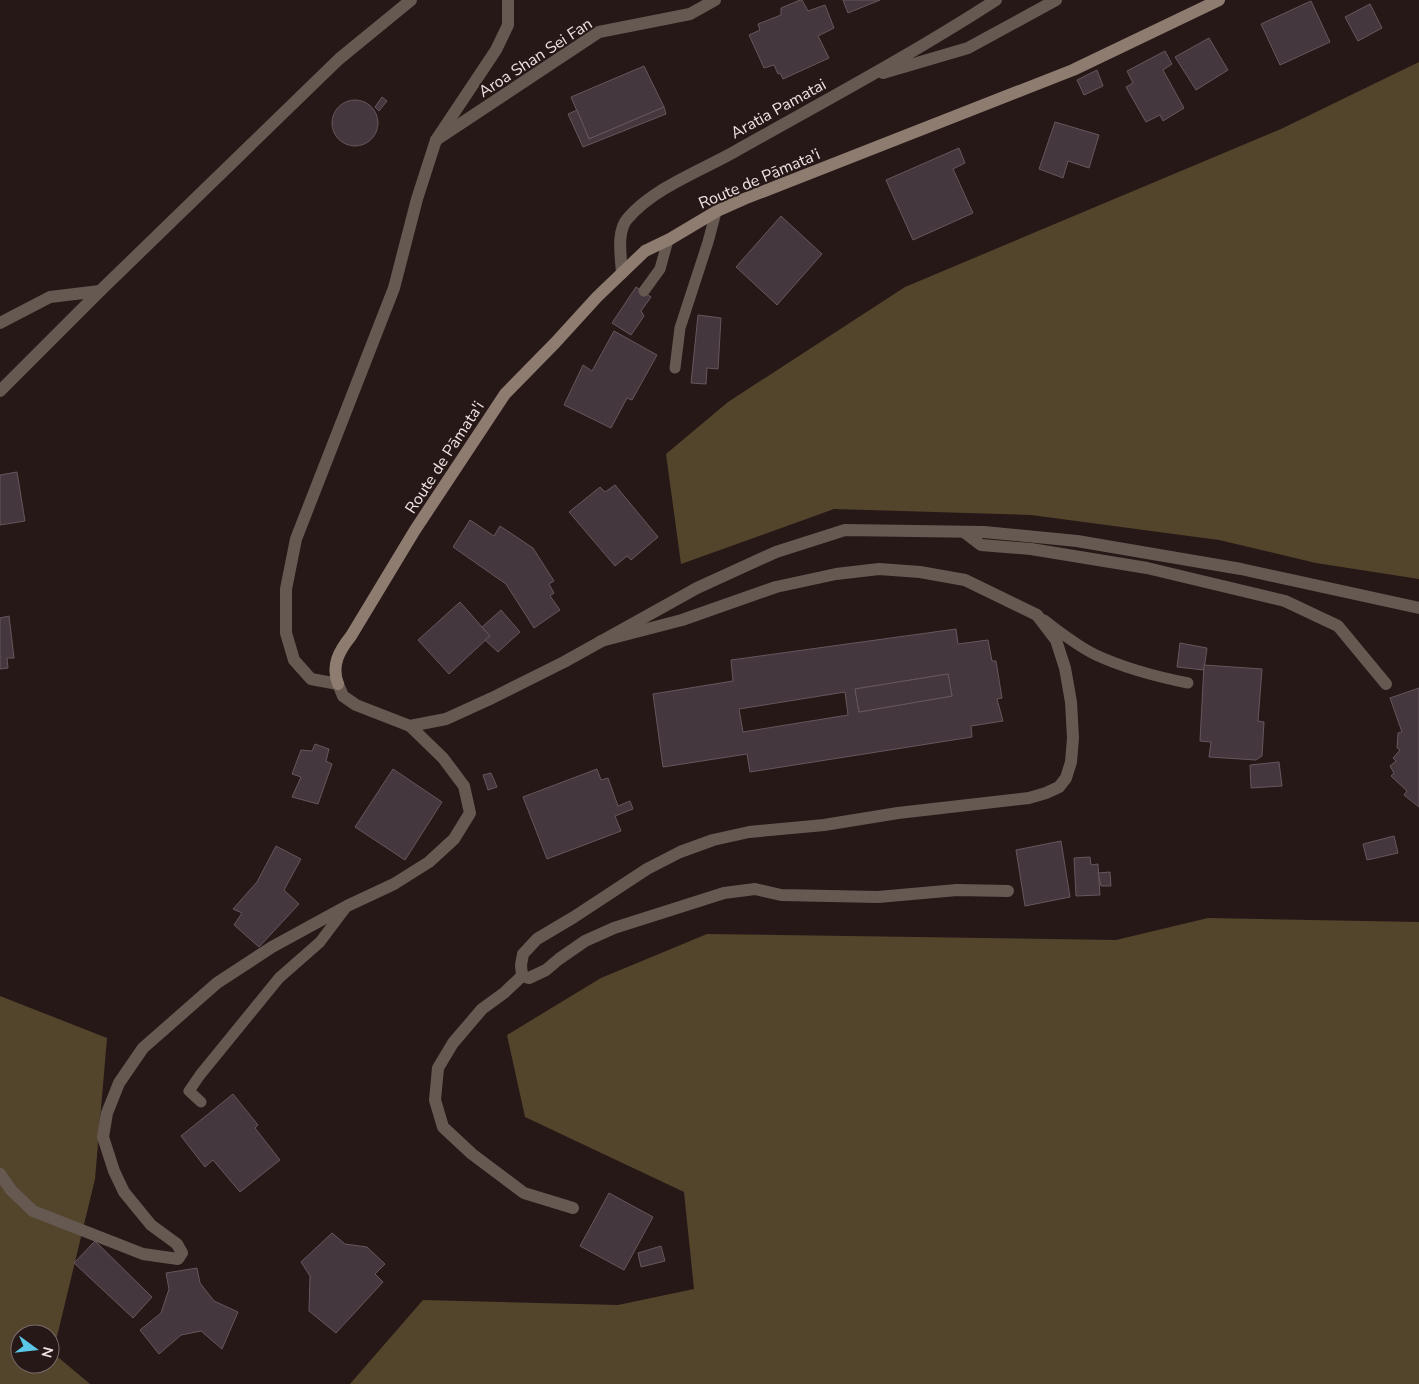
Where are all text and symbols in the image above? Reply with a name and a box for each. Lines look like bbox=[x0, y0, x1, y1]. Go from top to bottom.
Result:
street label: Aroa Shan Sei Fan bbox=[474, 13, 597, 103]
street label: Aratia Pamatai bbox=[727, 74, 830, 144]
street label: Route de Pāmata'i bbox=[695, 143, 824, 214]
street label: Route de Pāmata'i bbox=[400, 397, 490, 518]
north arrow bbox=[10, 1324, 60, 1374]
text: N bbox=[37, 1345, 58, 1360]

